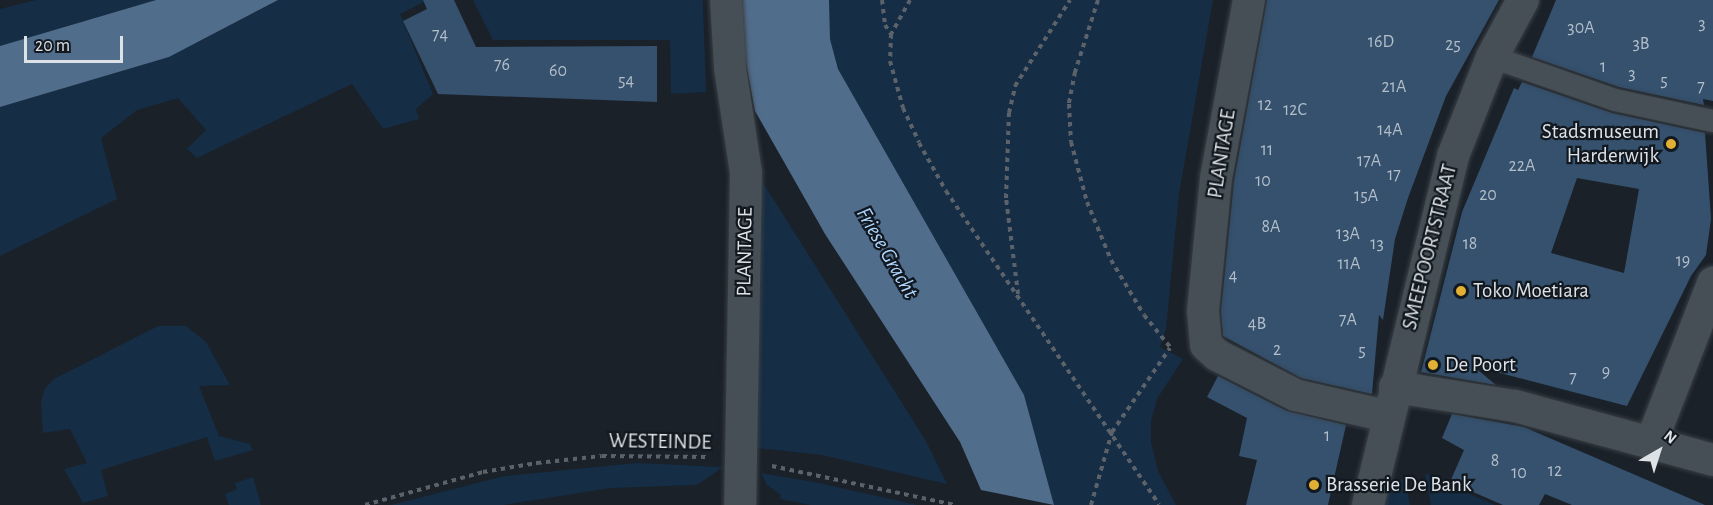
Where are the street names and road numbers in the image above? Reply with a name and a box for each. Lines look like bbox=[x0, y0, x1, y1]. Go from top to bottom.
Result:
street label: PLANTAGE bbox=[1203, 108, 1241, 200]
street label: SMEEPOORTSTRAAT bbox=[1397, 161, 1463, 333]
street label: PLANTAGE bbox=[732, 207, 758, 297]
street label: WESTEINDE bbox=[609, 429, 711, 455]

